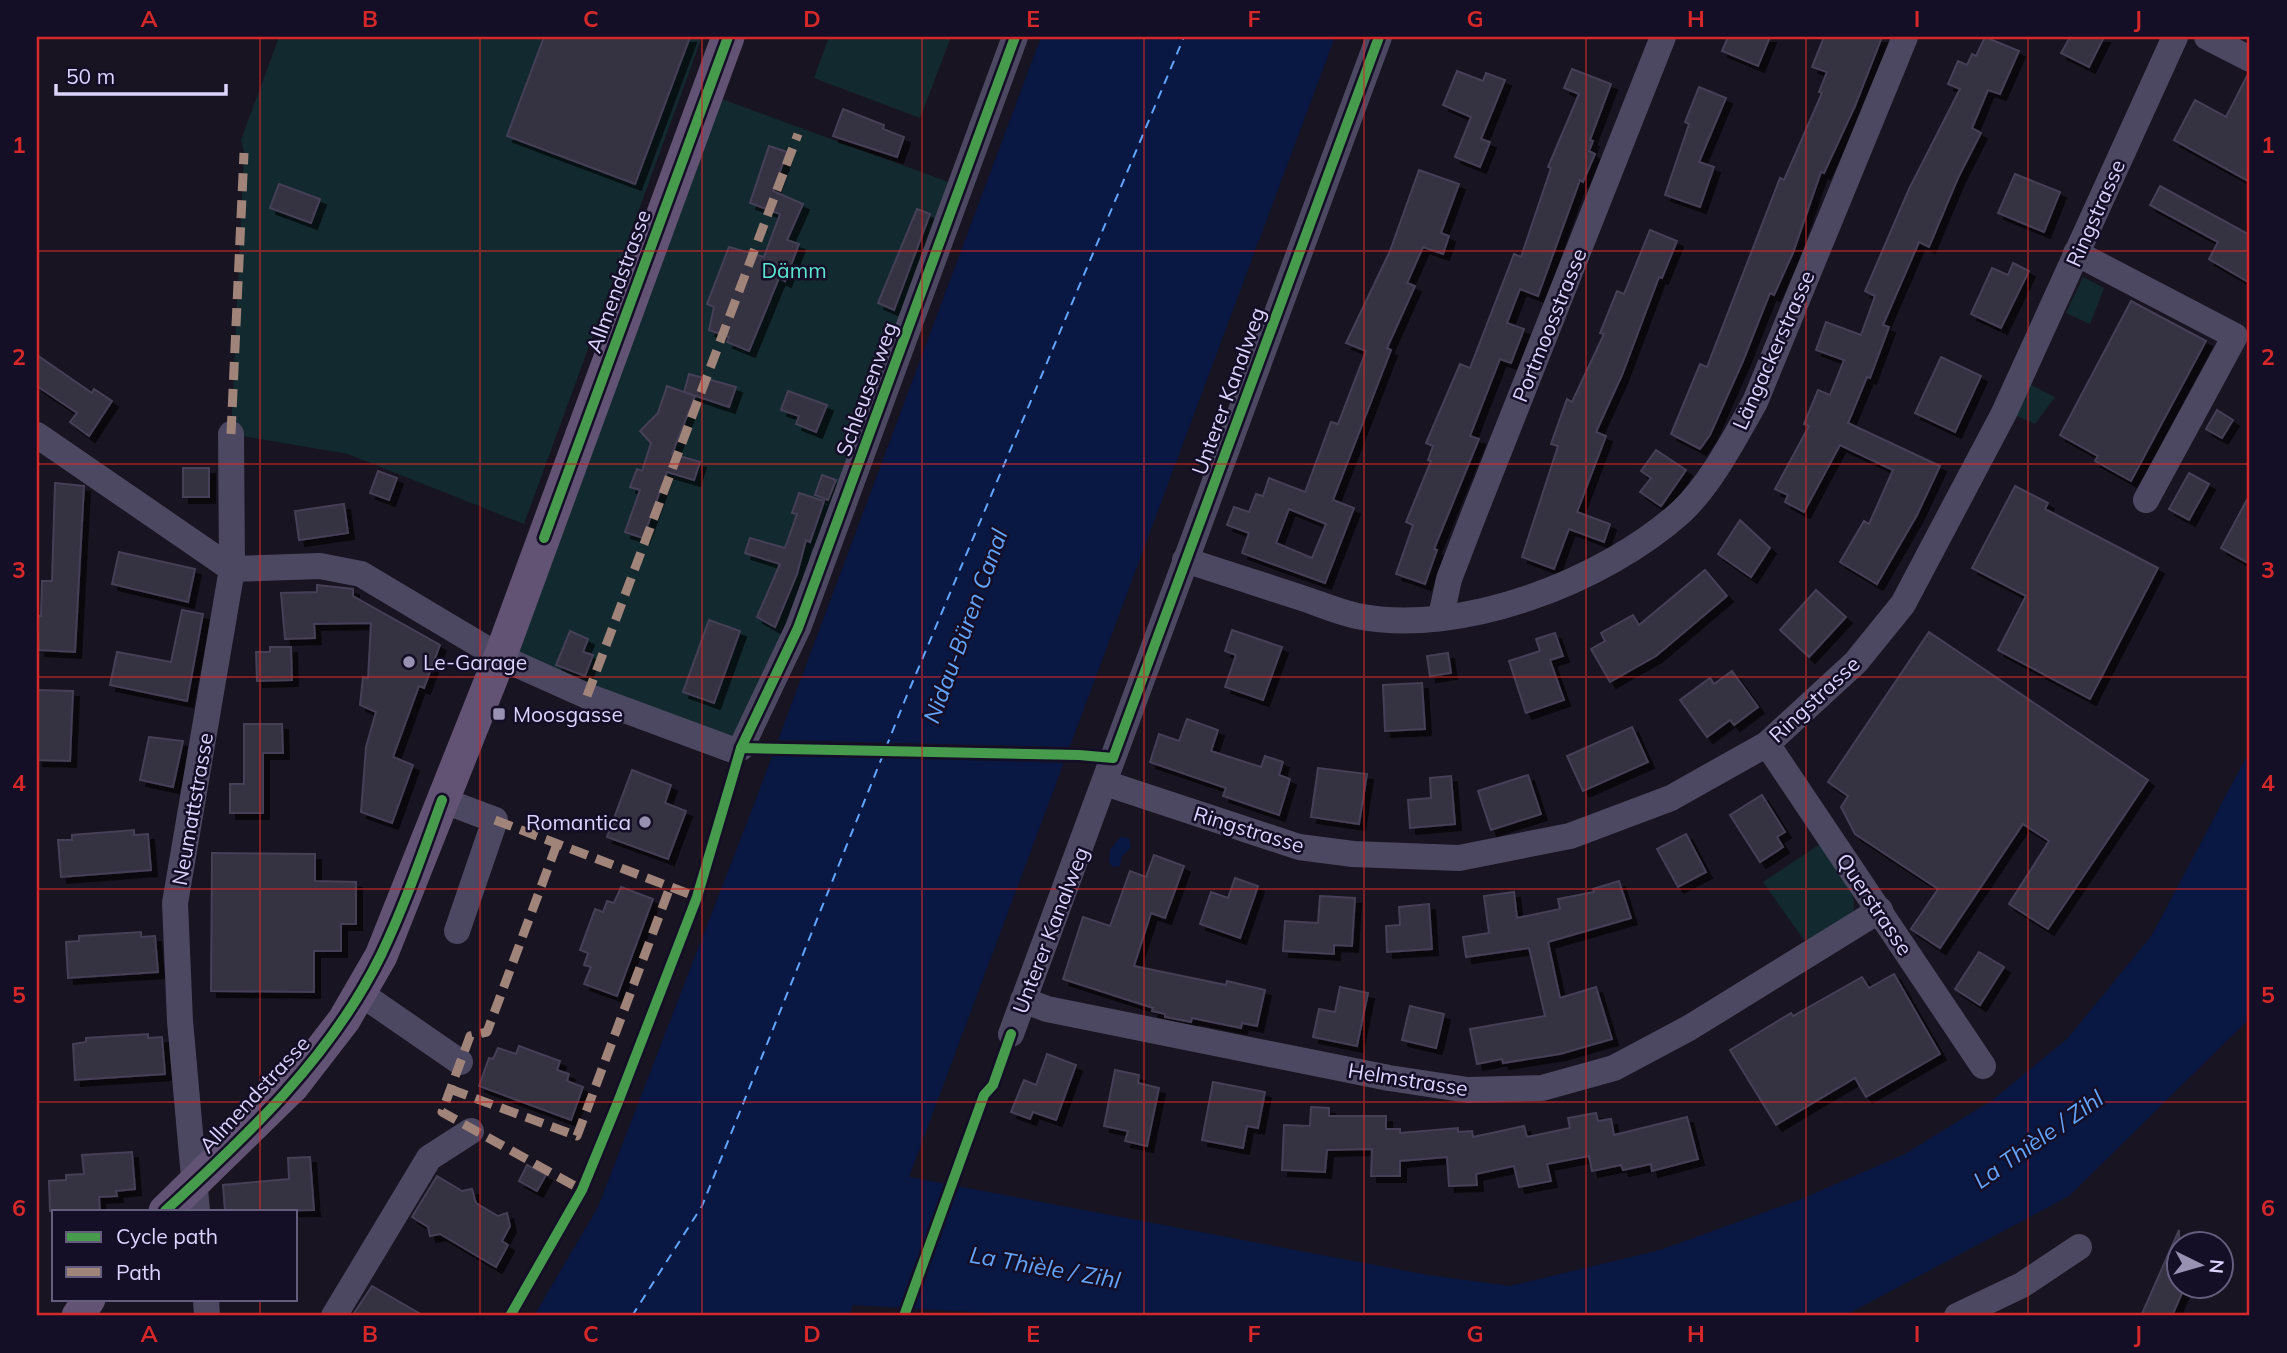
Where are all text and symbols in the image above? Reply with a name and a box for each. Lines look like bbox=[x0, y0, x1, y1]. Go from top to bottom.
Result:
text: A bbox=[140, 4, 158, 33]
text: B bbox=[362, 4, 378, 33]
text: C bbox=[583, 4, 599, 33]
text: D bbox=[803, 4, 821, 33]
text: E bbox=[1026, 4, 1040, 33]
text: F bbox=[1247, 4, 1261, 33]
text: G bbox=[1466, 4, 1484, 33]
text: H bbox=[1687, 4, 1705, 33]
text: I bbox=[1914, 4, 1920, 33]
text: J bbox=[2134, 4, 2142, 33]
scale bar bbox=[56, 52, 226, 96]
text: 50 m bbox=[66, 63, 115, 89]
text: 1 bbox=[12, 130, 26, 159]
text: 1 bbox=[2261, 130, 2275, 159]
street label: Ringstrasse bbox=[2060, 155, 2130, 271]
street label: Allmendstrasse bbox=[580, 206, 656, 356]
street label: Portmoosstrasse bbox=[1506, 244, 1592, 406]
park label: Dämm bbox=[761, 257, 827, 283]
street label: Längackerstrasse bbox=[1726, 266, 1820, 434]
street label: Unterer Kanalweg bbox=[1186, 304, 1270, 478]
street label: Schleusenweg bbox=[830, 319, 902, 459]
text: 2 bbox=[12, 342, 26, 371]
text: 2 bbox=[2261, 342, 2275, 371]
water label: Nidau-Büren Canal bbox=[916, 525, 1014, 727]
text: 3 bbox=[12, 555, 26, 584]
text: 3 bbox=[2261, 555, 2275, 584]
place label: Le-Garage bbox=[423, 649, 527, 675]
street label: Ringstrasse bbox=[1763, 650, 1865, 748]
marker: Le-Garage bbox=[401, 654, 417, 670]
place label: Moosgasse bbox=[513, 701, 623, 727]
marker: Moosgasse bbox=[491, 706, 507, 722]
street label: Neumattstrasse bbox=[166, 731, 218, 887]
text: 4 bbox=[12, 768, 26, 797]
text: 4 bbox=[2261, 768, 2275, 797]
street label: Ringstrasse bbox=[1190, 800, 1308, 858]
place label: Romantica bbox=[526, 809, 631, 835]
marker: Romantica bbox=[637, 814, 653, 830]
street label: Unterer Kanalweg bbox=[1006, 843, 1094, 1017]
street label: Querstrasse bbox=[1831, 848, 1919, 960]
text: 5 bbox=[12, 980, 26, 1009]
text: 5 bbox=[2261, 980, 2275, 1009]
street label: Allmendstrasse bbox=[193, 1030, 315, 1158]
street label: Helmstrasse bbox=[1346, 1057, 1470, 1101]
water label: La Thièle / Zihl bbox=[1967, 1083, 2109, 1195]
text: 6 bbox=[12, 1193, 26, 1222]
text: 6 bbox=[2261, 1193, 2275, 1222]
legend bbox=[52, 1210, 298, 1300]
text: Cycle path bbox=[116, 1223, 218, 1249]
north arrow bbox=[2164, 1230, 2234, 1300]
water label: La Thièle / Zihl bbox=[967, 1239, 1123, 1295]
text: N bbox=[2204, 1258, 2230, 1275]
text: Path bbox=[116, 1259, 161, 1285]
text: A bbox=[140, 1319, 158, 1348]
text: B bbox=[362, 1319, 378, 1348]
text: C bbox=[583, 1319, 599, 1348]
text: D bbox=[803, 1319, 821, 1348]
text: E bbox=[1026, 1319, 1040, 1348]
text: F bbox=[1247, 1319, 1261, 1348]
text: G bbox=[1466, 1319, 1484, 1348]
text: H bbox=[1687, 1319, 1705, 1348]
text: I bbox=[1914, 1319, 1920, 1348]
text: J bbox=[2134, 1319, 2142, 1348]

